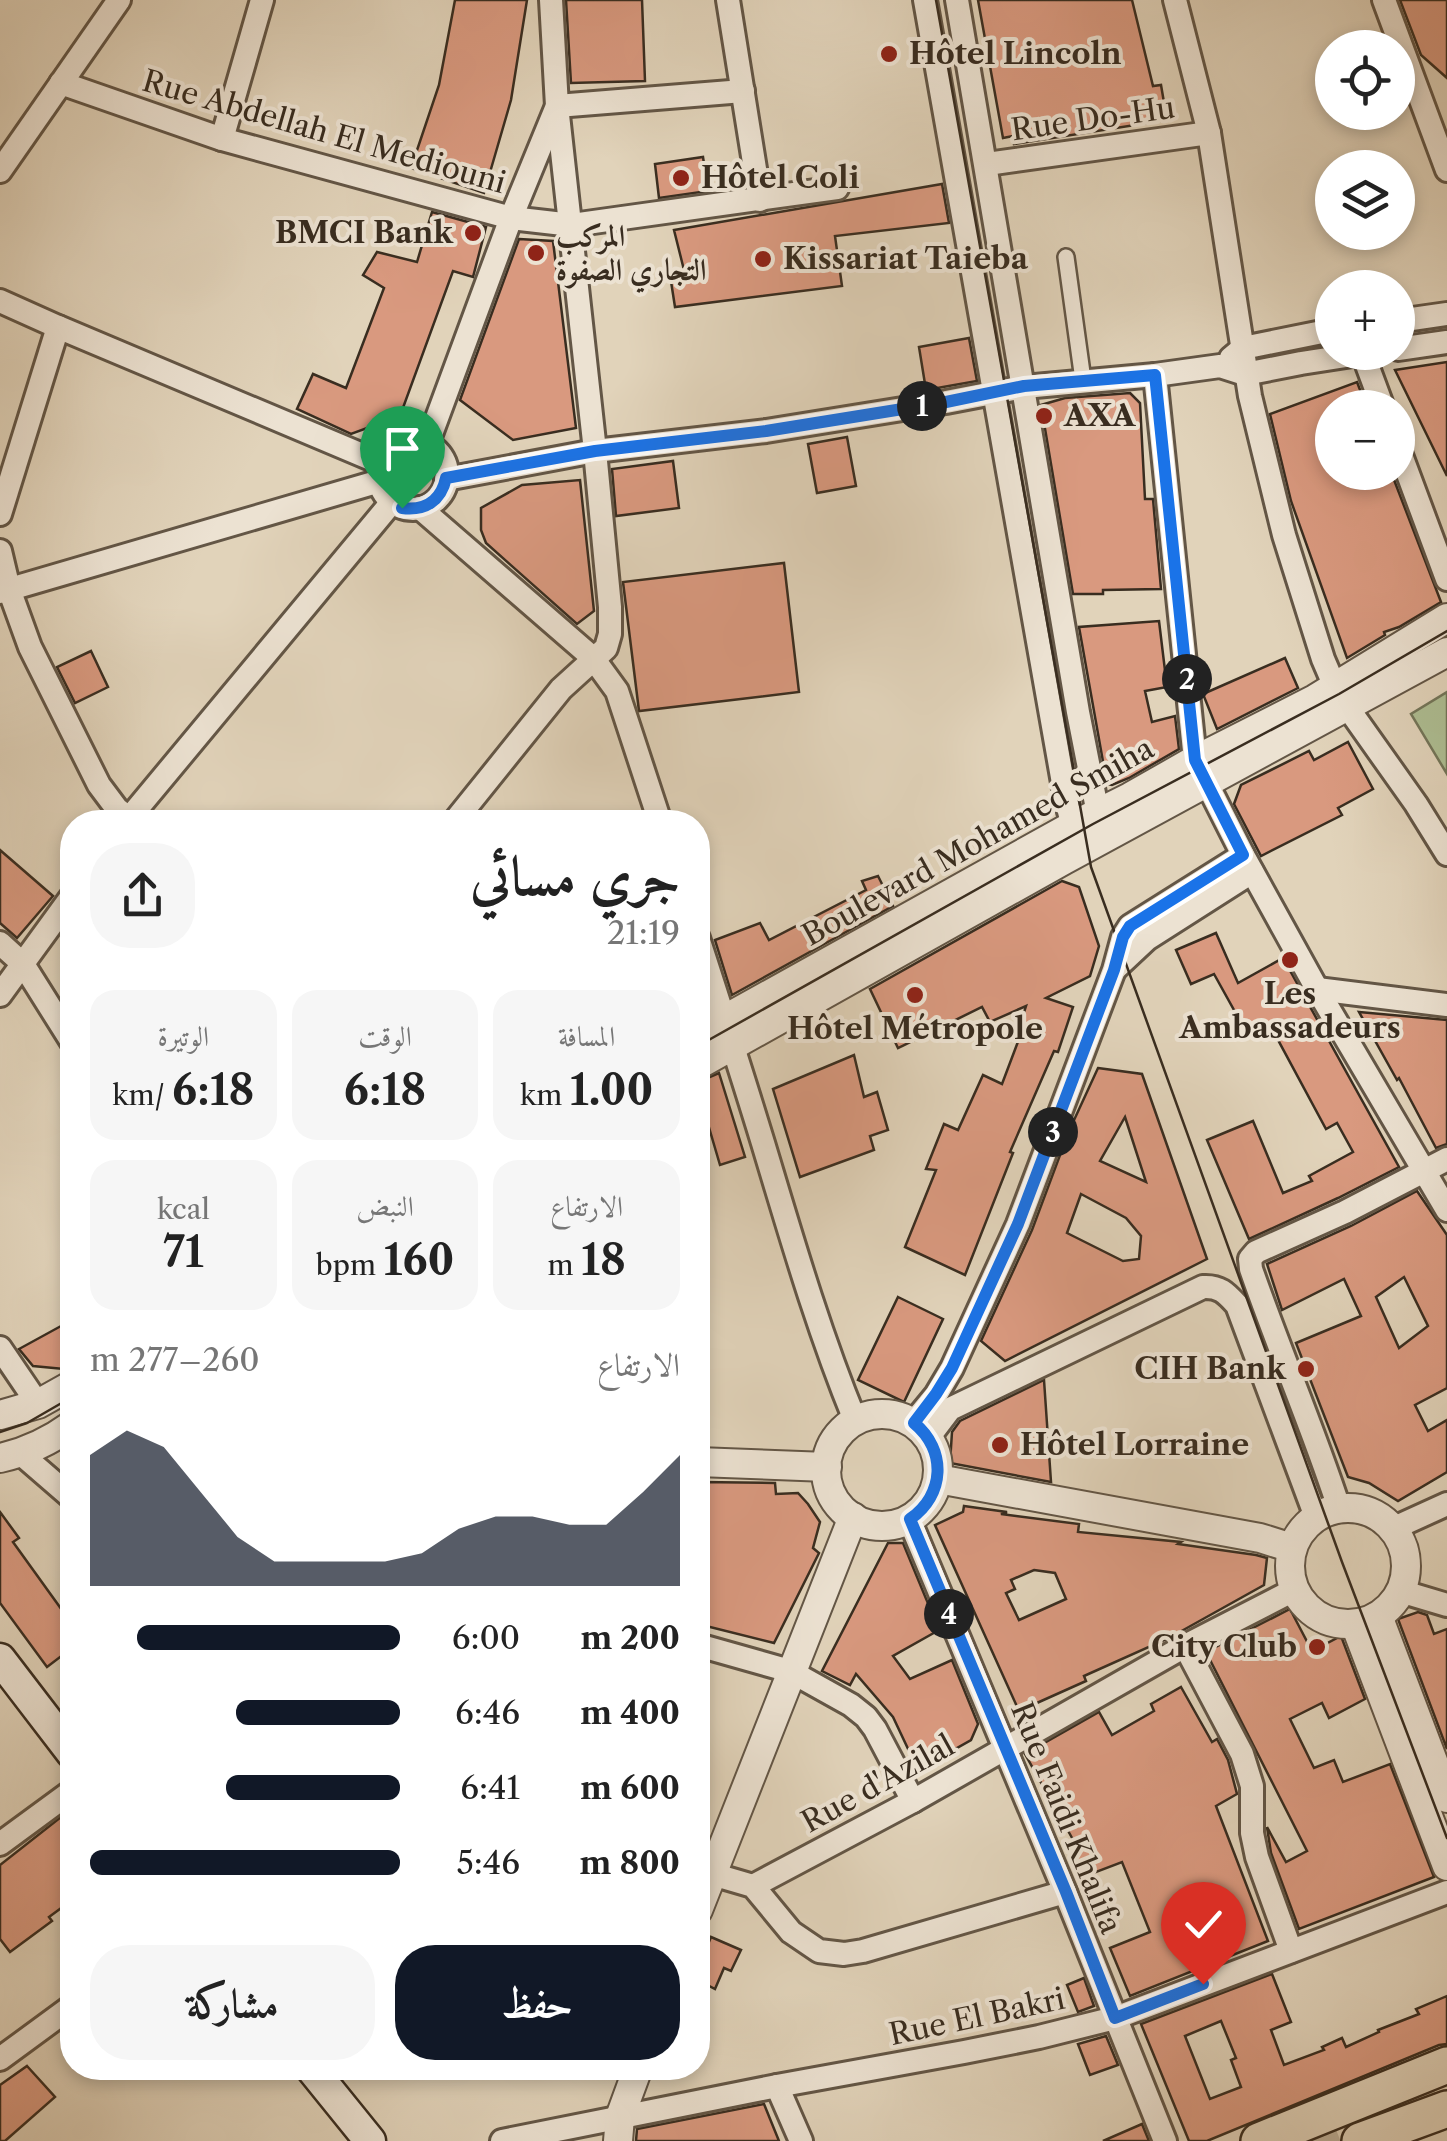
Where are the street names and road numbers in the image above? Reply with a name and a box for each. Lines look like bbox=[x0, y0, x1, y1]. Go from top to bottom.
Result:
street label: Rue Abdellah El Mediouni bbox=[138, 62, 510, 201]
street label: Rue Do-Hu bbox=[1009, 89, 1177, 148]
street label: Boulevard Mohamed Smiha bbox=[796, 729, 1160, 954]
street label: Rue Faidi Khalifa bbox=[1003, 1697, 1130, 1939]
street label: Rue d'Azilal bbox=[795, 1726, 961, 1841]
street label: Rue El Bakri bbox=[886, 1980, 1068, 2053]

